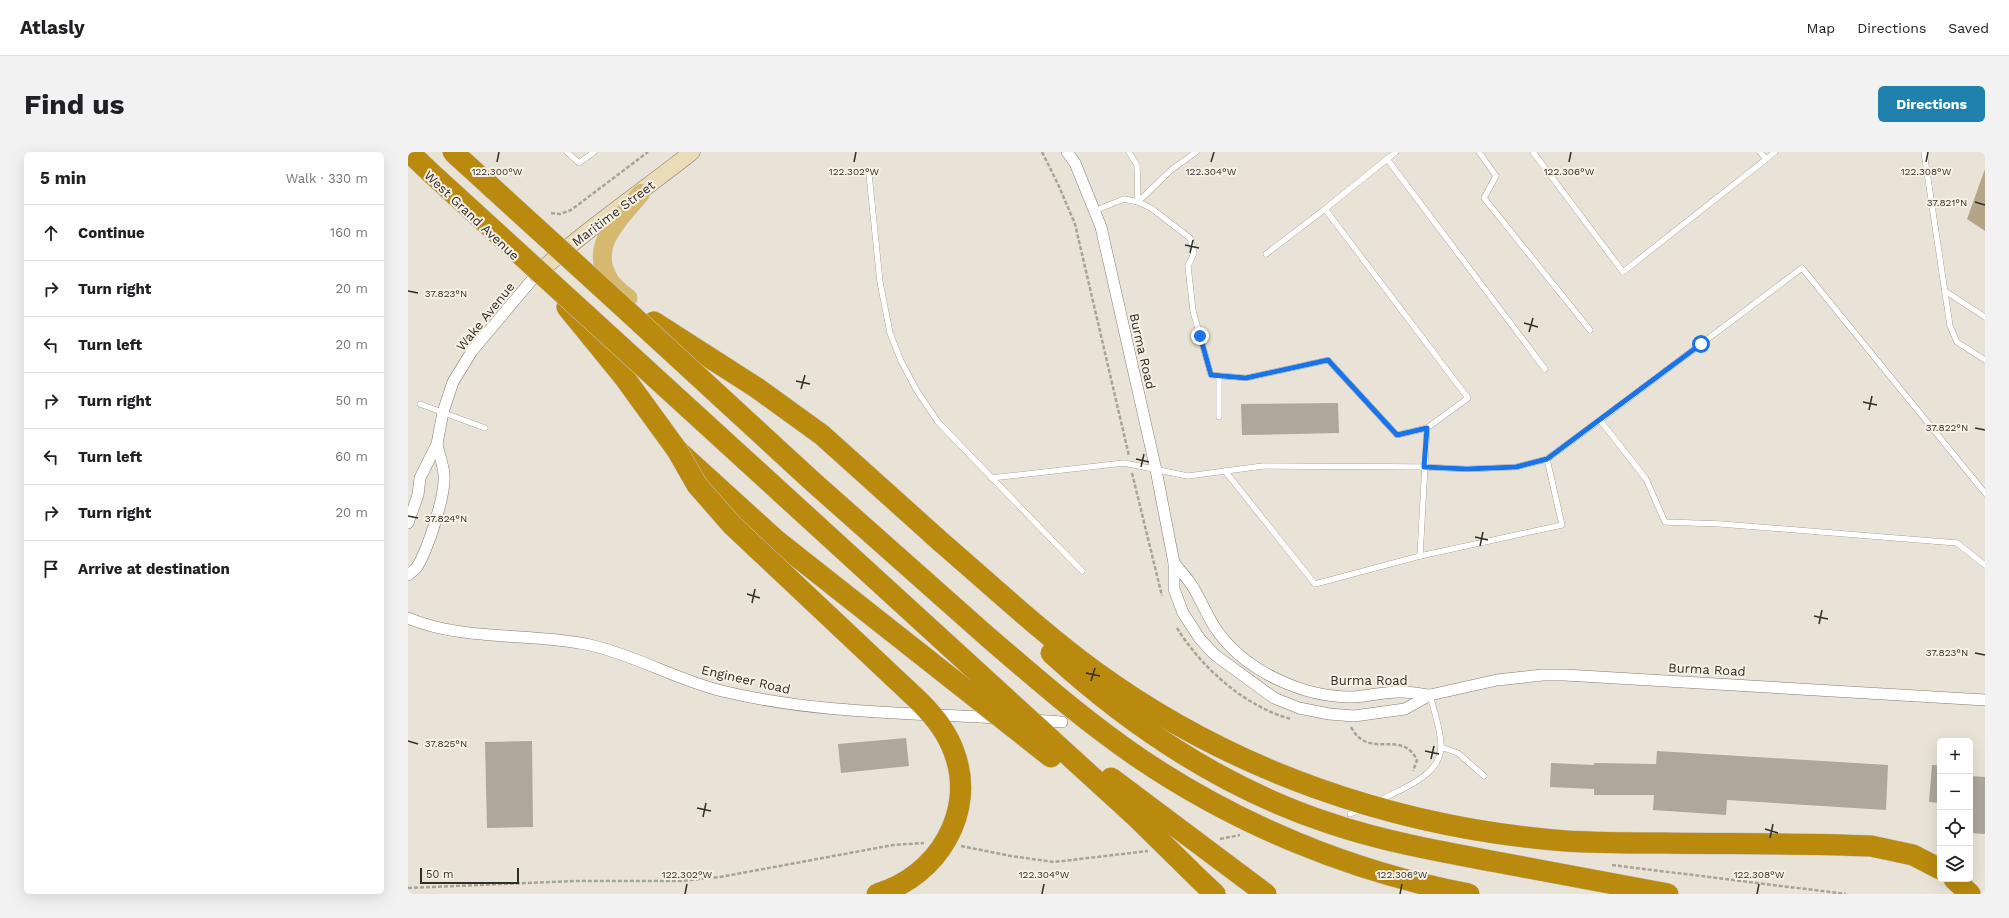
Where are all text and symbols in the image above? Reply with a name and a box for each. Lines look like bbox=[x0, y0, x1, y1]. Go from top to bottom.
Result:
text: Atlasly bbox=[20, 16, 85, 39]
text: Map bbox=[1807, 20, 1835, 36]
text: Directions bbox=[1857, 20, 1926, 36]
text: Saved bbox=[1948, 20, 1989, 36]
button: Directions bbox=[1878, 86, 1985, 122]
text: Find us bbox=[24, 88, 124, 121]
text: 122.300°W bbox=[472, 166, 523, 177]
text: 122.302°W bbox=[829, 166, 880, 177]
text: 122.304°W bbox=[1186, 166, 1237, 177]
text: 122.306°W bbox=[1544, 166, 1595, 177]
text: 122.308°W bbox=[1901, 166, 1952, 177]
text: 5 min bbox=[40, 168, 86, 188]
street label: West Grand Avenue bbox=[421, 168, 522, 263]
text: Walk · 330 m bbox=[286, 171, 368, 186]
street label: Maritime Street bbox=[569, 177, 658, 249]
text: 37.821°N bbox=[1927, 197, 1967, 208]
icon: ahead bbox=[40, 222, 62, 244]
text: Continue bbox=[78, 224, 145, 242]
text: 160 m bbox=[330, 225, 368, 240]
icon: right bbox=[40, 278, 62, 300]
street label: Wake Avenue bbox=[453, 279, 518, 354]
text: Turn right bbox=[78, 280, 151, 298]
text: 20 m bbox=[336, 281, 368, 296]
text: 37.823°N bbox=[425, 288, 467, 299]
street label: Burma Road bbox=[1126, 312, 1159, 391]
route end bbox=[1191, 327, 1209, 345]
icon: left bbox=[40, 334, 62, 356]
route start bbox=[1692, 335, 1710, 353]
text: Turn left bbox=[78, 336, 142, 354]
text: 20 m bbox=[336, 337, 368, 352]
icon: right bbox=[40, 390, 62, 412]
text: Turn right bbox=[78, 392, 151, 410]
text: 50 m bbox=[336, 393, 368, 408]
text: 37.822°N bbox=[1926, 422, 1968, 433]
icon: left bbox=[40, 446, 62, 468]
text: Turn left bbox=[78, 448, 142, 466]
text: 60 m bbox=[335, 449, 368, 464]
icon: right bbox=[40, 502, 62, 524]
text: Turn right bbox=[78, 504, 151, 522]
text: 20 m bbox=[336, 505, 368, 520]
text: 37.824°N bbox=[425, 513, 467, 524]
icon: arrive bbox=[40, 558, 62, 580]
text: Arrive at destination bbox=[78, 560, 230, 578]
text: 37.823°N bbox=[1926, 647, 1968, 658]
street label: Burma Road bbox=[1668, 660, 1746, 679]
street label: Engineer Road bbox=[700, 662, 792, 697]
street label: Burma Road bbox=[1330, 673, 1408, 688]
text: 37.825°N bbox=[425, 738, 467, 749]
map controls bbox=[1937, 738, 1973, 882]
button: + bbox=[1937, 738, 1973, 774]
button: − bbox=[1937, 774, 1973, 810]
button: locate bbox=[1937, 810, 1973, 846]
button: layers bbox=[1937, 846, 1973, 882]
scale bar bbox=[420, 866, 519, 885]
text: 50 m bbox=[426, 868, 453, 881]
text: 122.302°W bbox=[662, 869, 713, 880]
text: 122.304°W bbox=[1019, 869, 1070, 880]
text: 122.306°W bbox=[1377, 869, 1428, 880]
text: 122.308°W bbox=[1734, 869, 1785, 880]

